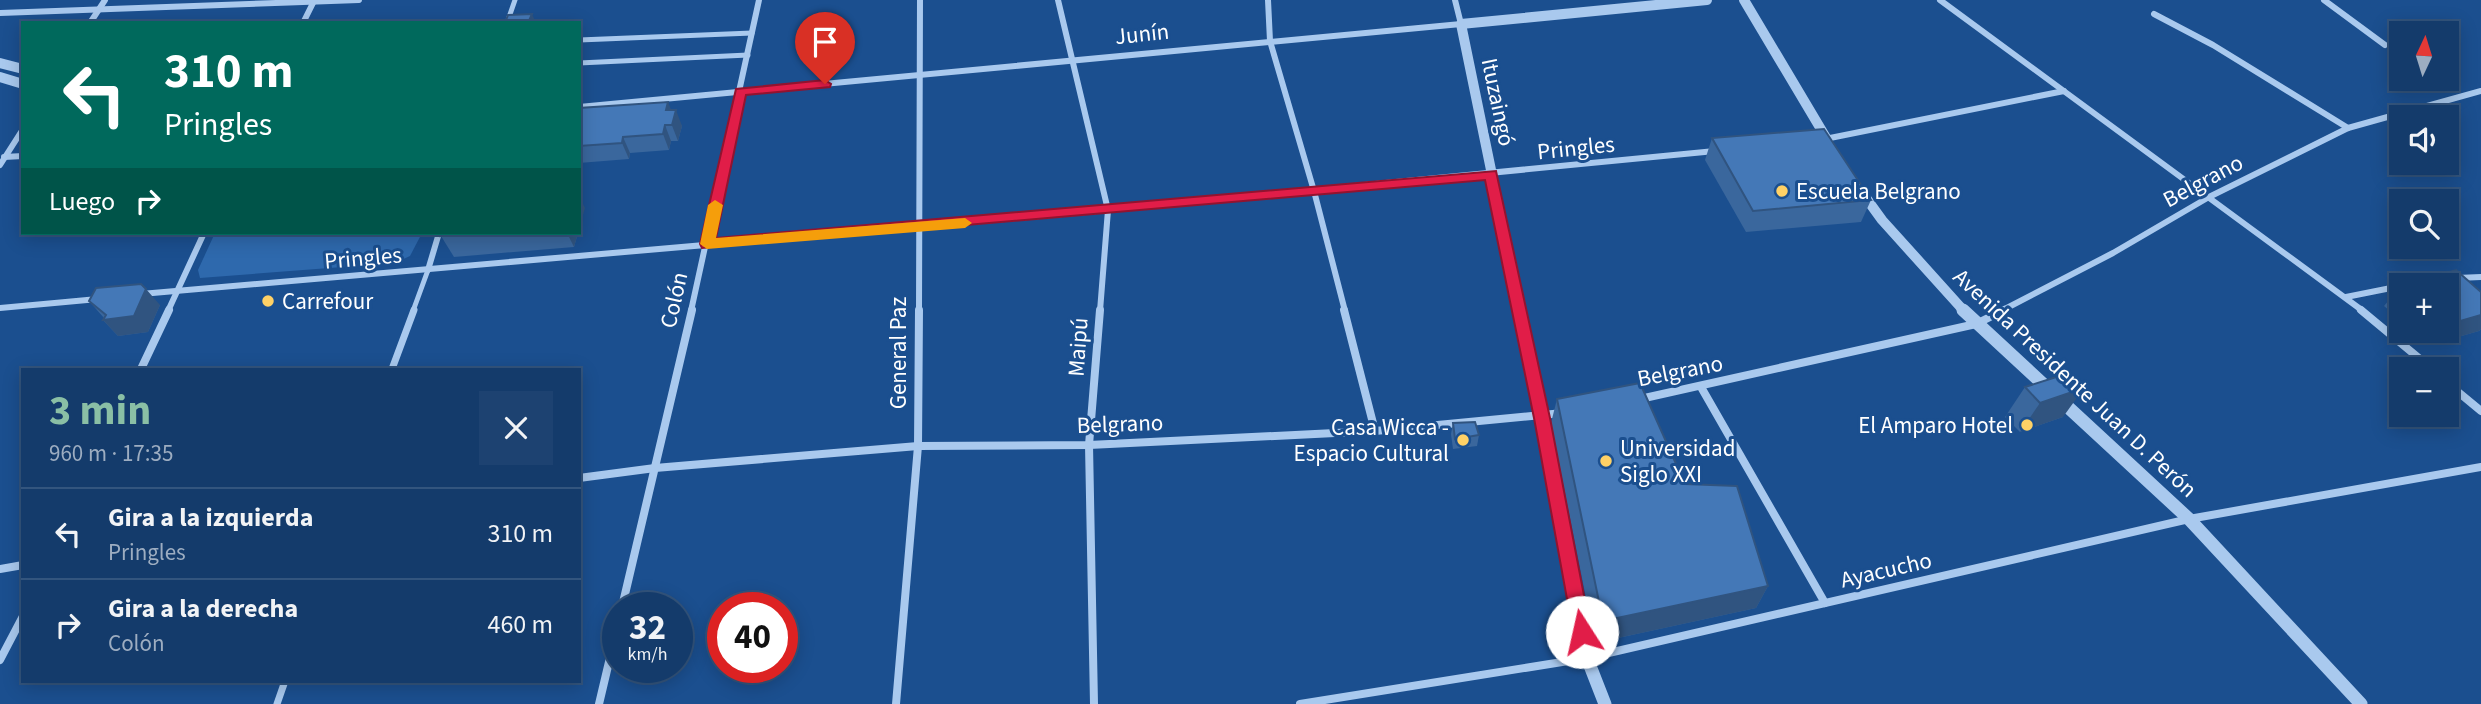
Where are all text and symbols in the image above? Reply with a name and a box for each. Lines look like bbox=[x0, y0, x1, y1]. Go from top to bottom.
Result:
pin bbox=[795, 12.0, 855, 84]
street label: Junín bbox=[1113, 15, 1171, 53]
north arrow bbox=[2389, 21, 2459, 91]
map controls bbox=[2389, 21, 2459, 427]
icon: arrive bbox=[806, 23, 844, 61]
text: 310 m bbox=[164, 37, 293, 107]
icon: left bbox=[49, 49, 140, 140]
street label: Ituzaingó bbox=[1473, 55, 1523, 149]
text: Pringles bbox=[164, 102, 272, 148]
button: sound bbox=[2389, 105, 2459, 175]
street label: Pringles bbox=[1536, 128, 1616, 168]
street label: Belgrano bbox=[2157, 146, 2249, 216]
place label: Escuela Belgrano bbox=[1796, 175, 1961, 208]
icon: right bbox=[129, 182, 167, 220]
text: Luego bbox=[49, 183, 115, 220]
marker: Escuela Belgrano bbox=[1774, 183, 1790, 199]
button: search bbox=[2389, 189, 2459, 259]
street label: Pringles bbox=[323, 238, 403, 278]
street label: Avenida Presidente Juan D. Perón bbox=[1946, 261, 2204, 505]
street label: Colón bbox=[652, 269, 696, 331]
button: + bbox=[2389, 273, 2459, 343]
place label: Carrefour bbox=[282, 285, 374, 318]
marker: Carrefour bbox=[260, 293, 276, 309]
street label: General Paz bbox=[882, 297, 915, 409]
street label: Maipú bbox=[1059, 316, 1097, 378]
street label: Belgrano bbox=[1634, 347, 1726, 395]
button: − bbox=[2389, 357, 2459, 427]
text: 3 min bbox=[49, 381, 151, 441]
button: close bbox=[479, 391, 553, 465]
street label: Belgrano bbox=[1076, 406, 1164, 442]
place label: El Amparo Hotel bbox=[1858, 409, 2013, 442]
place label: Casa Wicca - Espacio Cultural bbox=[1294, 411, 1449, 470]
marker: El Amparo Hotel bbox=[2019, 417, 2035, 433]
marker: Casa Wicca - Espacio Cultural bbox=[1455, 432, 1471, 448]
place label: Universidad Siglo XXI bbox=[1620, 432, 1735, 491]
text: 960 m · 17:35 bbox=[49, 437, 173, 470]
marker: Universidad Siglo XXI bbox=[1598, 453, 1614, 469]
text: Gira a la izquierda bbox=[108, 499, 313, 536]
icon: left bbox=[49, 515, 87, 553]
text: 310 m bbox=[487, 515, 553, 552]
text: Pringles bbox=[108, 536, 186, 569]
street label: Ayacucho bbox=[1837, 543, 1935, 597]
text: Gira a la derecha bbox=[108, 590, 298, 627]
speed limit sign: 40 bbox=[707, 592, 798, 683]
position arrow bbox=[1545, 595, 1619, 669]
text: 32 bbox=[629, 603, 666, 653]
icon: right bbox=[49, 606, 87, 644]
text: 460 m bbox=[487, 606, 553, 643]
text: Colón bbox=[108, 627, 165, 660]
text: km/h bbox=[628, 642, 667, 667]

